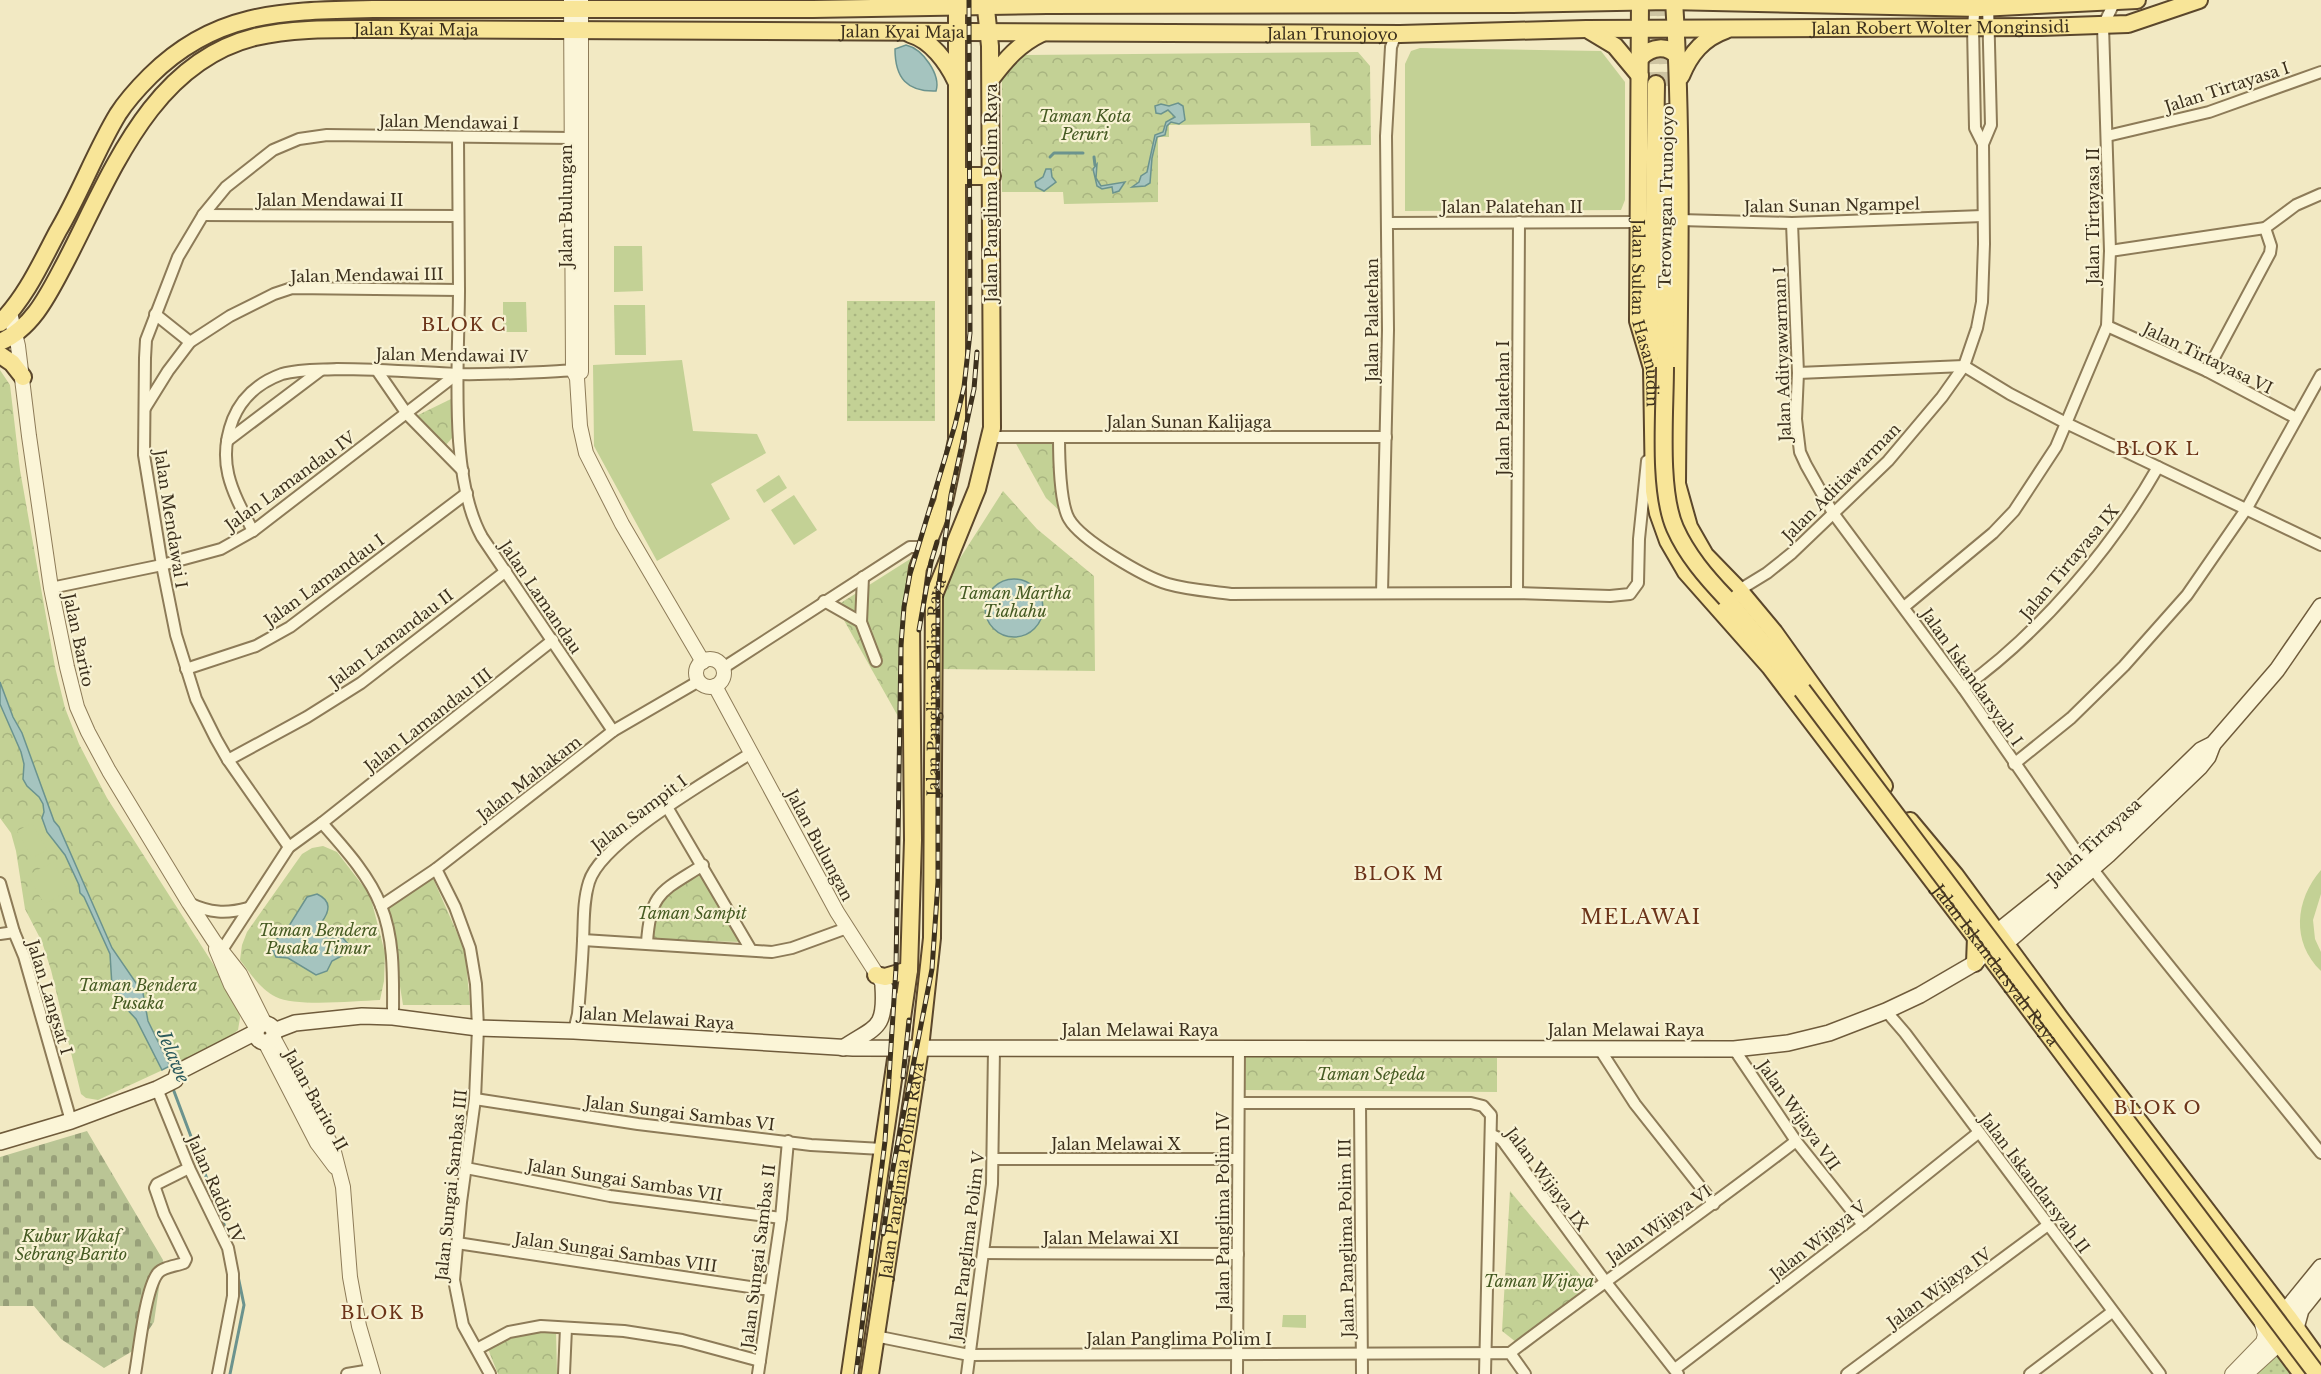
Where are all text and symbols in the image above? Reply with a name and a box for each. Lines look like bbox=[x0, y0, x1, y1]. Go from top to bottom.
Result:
street label: Jalan Robert Wolter Monginsidi bbox=[1809, 16, 2070, 38]
street label: Jalan Kyai Maja bbox=[352, 19, 479, 40]
street label: Jalan Kyai Maja bbox=[838, 21, 965, 42]
street label: Jalan Trunojoyo bbox=[1265, 23, 1398, 44]
street label: Jalan Tirtayasa I bbox=[2160, 57, 2292, 117]
street label: Jalan Panglima Polim Raya bbox=[981, 83, 1001, 305]
street label: Terowngan Trunojoyo bbox=[1654, 105, 1678, 289]
park label: Taman Kota Peruri bbox=[1039, 106, 1131, 144]
street label: Jalan Mendawai I bbox=[377, 111, 519, 133]
street label: Jalan Bulungan bbox=[556, 144, 576, 270]
street label: Jalan Tirtayasa II bbox=[2083, 148, 2103, 286]
street label: Jalan Mendawai II bbox=[255, 190, 403, 210]
street label: Jalan Sunan Ngampel bbox=[1742, 193, 1920, 217]
street label: Jalan Palatehan II bbox=[1439, 197, 1583, 217]
street label: Jalan Sultan Hasanudin bbox=[1628, 217, 1663, 407]
street label: Jalan Palatehan bbox=[1362, 258, 1382, 384]
street label: Jalan Mendawai III bbox=[288, 264, 444, 286]
street label: Jalan Adityawarman I bbox=[1769, 266, 1795, 444]
district label: BLOK C bbox=[421, 314, 507, 336]
street label: Jalan Tirtayasa VI bbox=[2138, 317, 2276, 398]
street label: Jalan Palatehan I bbox=[1493, 340, 1513, 478]
street label: Jalan Mendawai IV bbox=[374, 344, 529, 366]
street label: Jalan Sunan Kalijaga bbox=[1104, 412, 1272, 432]
street label: Jalan Aditiawarman bbox=[1776, 419, 1904, 547]
street label: Jalan Lamandau IV bbox=[219, 427, 359, 536]
district label: BLOK L bbox=[2116, 438, 2200, 460]
street label: Jalan Mendawai I bbox=[150, 446, 192, 590]
street label: Jalan Tirtayasa IX bbox=[2014, 500, 2123, 625]
street label: Jalan Lamandau I bbox=[258, 530, 388, 631]
street label: Jalan Lamandau bbox=[495, 535, 586, 658]
street label: Jalan Panglima Polim Raya bbox=[923, 574, 950, 798]
park label: Taman Martha Tiahahu bbox=[958, 583, 1072, 621]
street label: Jalan Lamandau II bbox=[323, 585, 457, 692]
street label: Jalan Barito bbox=[59, 589, 99, 689]
street label: Jalan Iskandarsyah I bbox=[1916, 603, 2027, 750]
street label: Jalan Lamandau III bbox=[358, 664, 496, 777]
street label: Jalan Mahakam bbox=[471, 731, 585, 826]
street label: Jalan Sampit I bbox=[586, 771, 691, 857]
street label: Jalan Bulungan bbox=[781, 784, 858, 904]
street label: Jalan Tirtayasa bbox=[2042, 794, 2145, 890]
district label: BLOK M bbox=[1354, 863, 1444, 885]
street label: Jalan Iskandarsyah Raya bbox=[1928, 879, 2063, 1050]
park label: Taman Sampit bbox=[637, 903, 747, 923]
district label: MELAWAI bbox=[1580, 905, 1702, 929]
park label: Taman Bendera Pusaka Timur bbox=[258, 920, 378, 958]
street label: Jalan Langsat I bbox=[22, 935, 77, 1057]
park label: Taman Bendera Pusaka bbox=[78, 975, 198, 1013]
street label: Jalan Melawai Raya bbox=[575, 1002, 735, 1033]
street label: Jalan Melawai Raya bbox=[1060, 1020, 1218, 1040]
street label: Jalan Melawai Raya bbox=[1546, 1020, 1704, 1040]
water label: Jelawe bbox=[151, 1025, 194, 1086]
street label: Jalan Barito II bbox=[279, 1044, 352, 1154]
street label: Jalan Wijaya VII bbox=[1752, 1054, 1844, 1174]
street label: Jalan Panglima Polim Raya bbox=[874, 1060, 928, 1282]
park label: Taman Sepeda bbox=[1317, 1064, 1425, 1084]
street label: Jalan Sungai Sambas III bbox=[431, 1088, 471, 1284]
street label: Jalan Sungai Sambas VI bbox=[582, 1091, 776, 1135]
district label: BLOK O bbox=[2114, 1097, 2202, 1119]
street label: Jalan Iskandarsyah II bbox=[1975, 1107, 2094, 1257]
street label: Jalan Panglima Polim IV bbox=[1213, 1111, 1233, 1312]
street label: Jalan Wijaya IX bbox=[1500, 1122, 1593, 1235]
street label: Jalan Radio IV bbox=[182, 1130, 249, 1247]
street label: Jalan Melawai X bbox=[1049, 1134, 1182, 1154]
street label: Jalan Panglima Polim III bbox=[1334, 1138, 1358, 1340]
street label: Jalan Panglima Polim V bbox=[945, 1150, 989, 1344]
street label: Jalan Sungai Sambas VII bbox=[524, 1154, 724, 1205]
street label: Jalan Sungai Sambas II bbox=[737, 1163, 779, 1351]
street label: Jalan Wijaya VI bbox=[1601, 1181, 1715, 1269]
street label: Jalan Wijaya V bbox=[1764, 1196, 1870, 1285]
park label: Kubur Wakaf Sebrang Barito bbox=[15, 1226, 127, 1264]
street label: Jalan Sungai Sambas VIII bbox=[512, 1228, 719, 1276]
street label: Jalan Melawai XI bbox=[1041, 1228, 1179, 1248]
street label: Jalan Wijaya IV bbox=[1881, 1243, 1995, 1334]
park label: Taman Wijaya bbox=[1484, 1271, 1594, 1291]
district label: BLOK B bbox=[340, 1302, 426, 1324]
street label: Jalan Panglima Polim I bbox=[1084, 1329, 1272, 1349]

